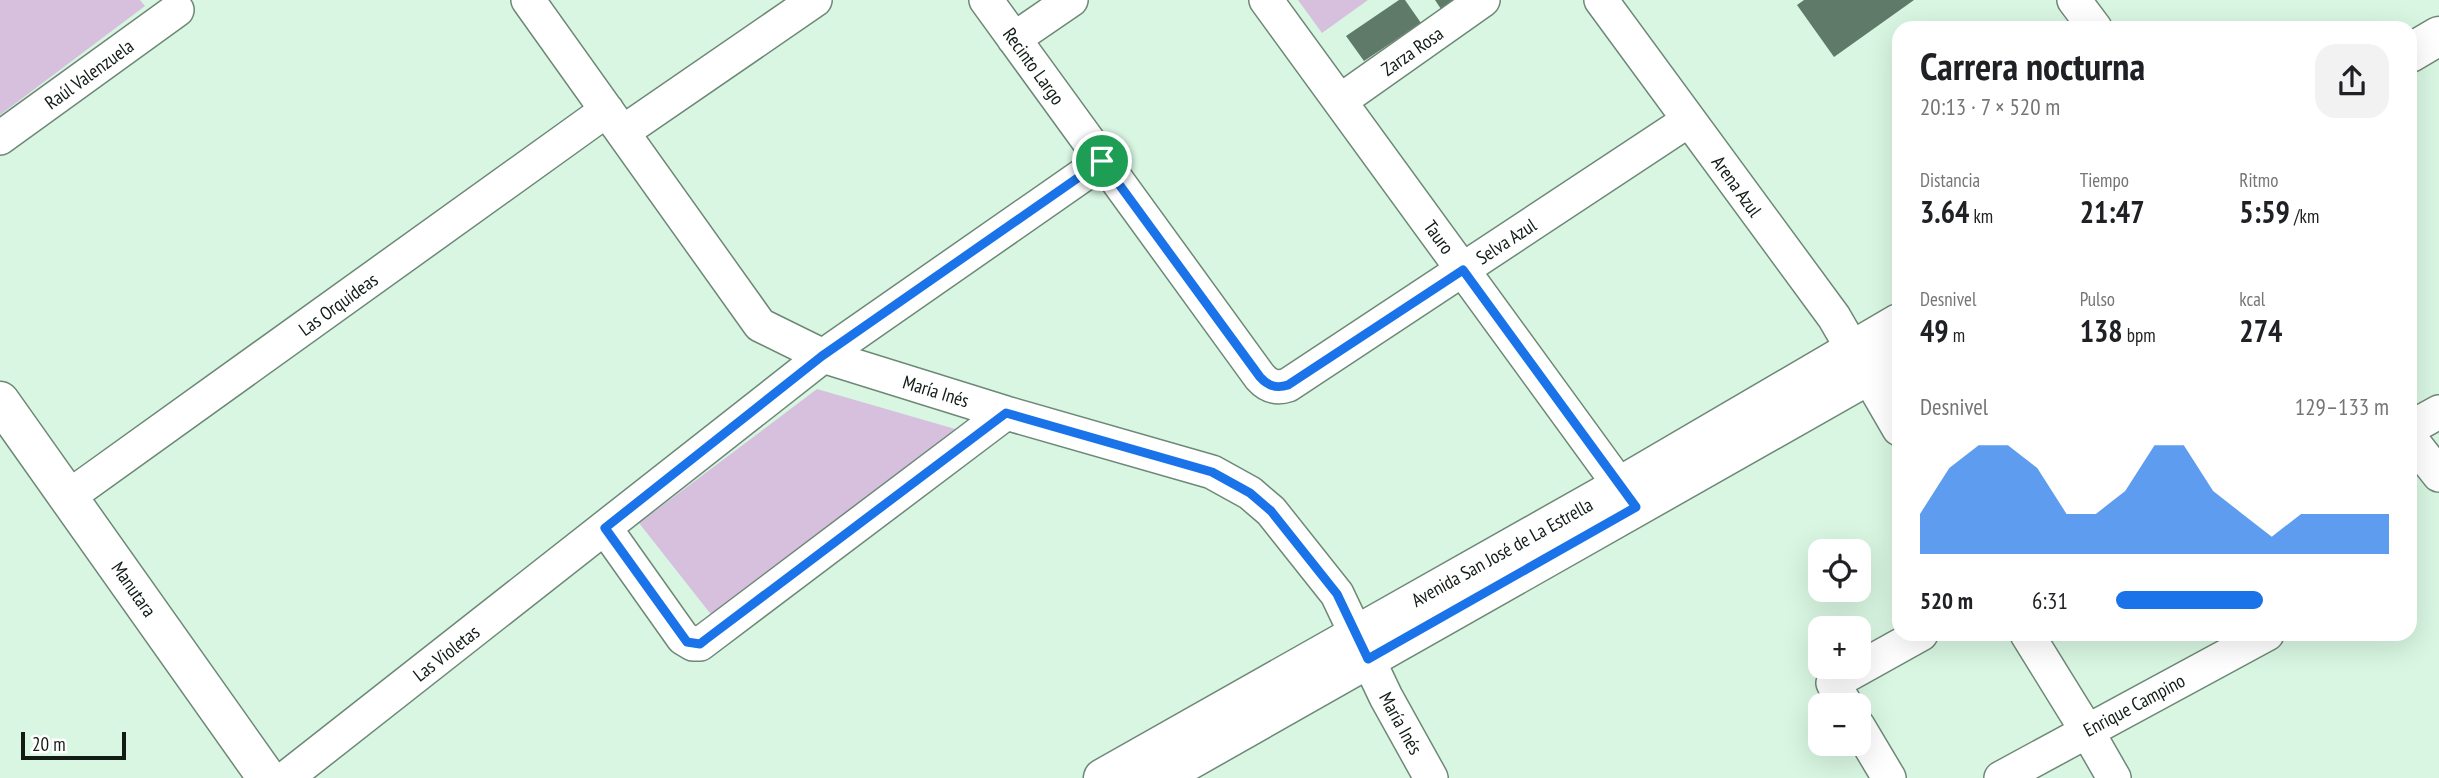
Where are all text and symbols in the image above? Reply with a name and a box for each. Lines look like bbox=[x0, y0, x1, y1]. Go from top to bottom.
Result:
street label: Zarza Rosa bbox=[1376, 21, 1448, 81]
street label: Recinto Largo bbox=[998, 23, 1070, 109]
street label: Raúl Valenzuela bbox=[40, 34, 138, 114]
text: Carrera nocturna bbox=[1920, 41, 2145, 90]
button: share bbox=[2315, 44, 2389, 118]
text: 20:13 · 7 × 520 m bbox=[1920, 92, 2060, 121]
pin bbox=[1072, 131, 1132, 191]
icon: arrive bbox=[1083, 142, 1121, 180]
street label: Arena Azul bbox=[1707, 151, 1768, 222]
text: Distancia bbox=[1920, 168, 1980, 192]
text: Tiempo bbox=[2080, 168, 2129, 192]
text: Ritmo bbox=[2239, 168, 2278, 192]
text: 3.64 bbox=[1920, 192, 1969, 231]
text: 21:47 bbox=[2080, 192, 2145, 231]
text: 5:59 bbox=[2239, 192, 2290, 231]
text: km bbox=[1969, 204, 1993, 228]
text: /km bbox=[2290, 204, 2319, 228]
street label: Selva Azul bbox=[1471, 212, 1541, 269]
street label: Tauro bbox=[1419, 215, 1459, 259]
street label: Las Orquídeas bbox=[294, 267, 382, 341]
text: Desnivel bbox=[1920, 287, 1976, 311]
text: Pulso bbox=[2080, 287, 2115, 311]
text: kcal bbox=[2239, 287, 2265, 311]
text: 49 bbox=[1920, 311, 1949, 350]
text: 138 bbox=[2080, 311, 2123, 350]
text: 274 bbox=[2239, 311, 2282, 350]
text: m bbox=[1949, 323, 1965, 347]
text: bpm bbox=[2123, 323, 2156, 347]
street label: María Inés bbox=[900, 370, 972, 412]
text: Desnivel bbox=[1920, 392, 1988, 421]
text: 129–133 m bbox=[2295, 392, 2389, 421]
street label: Avenida San José de La Estrella bbox=[1407, 492, 1597, 612]
map controls bbox=[1808, 539, 1871, 756]
button: locate bbox=[1808, 539, 1871, 602]
street label: Manutara bbox=[106, 557, 162, 621]
text: 520 m bbox=[1920, 586, 1973, 615]
text: 6:31 bbox=[2032, 586, 2068, 615]
button: + bbox=[1808, 616, 1871, 679]
street label: Las Violetas bbox=[408, 620, 484, 686]
street label: Enrique Campino bbox=[2079, 668, 2189, 742]
street label: María Inés bbox=[1374, 688, 1428, 758]
button: − bbox=[1808, 693, 1871, 756]
scale bar bbox=[21, 729, 126, 761]
text: 20 m bbox=[32, 732, 66, 756]

